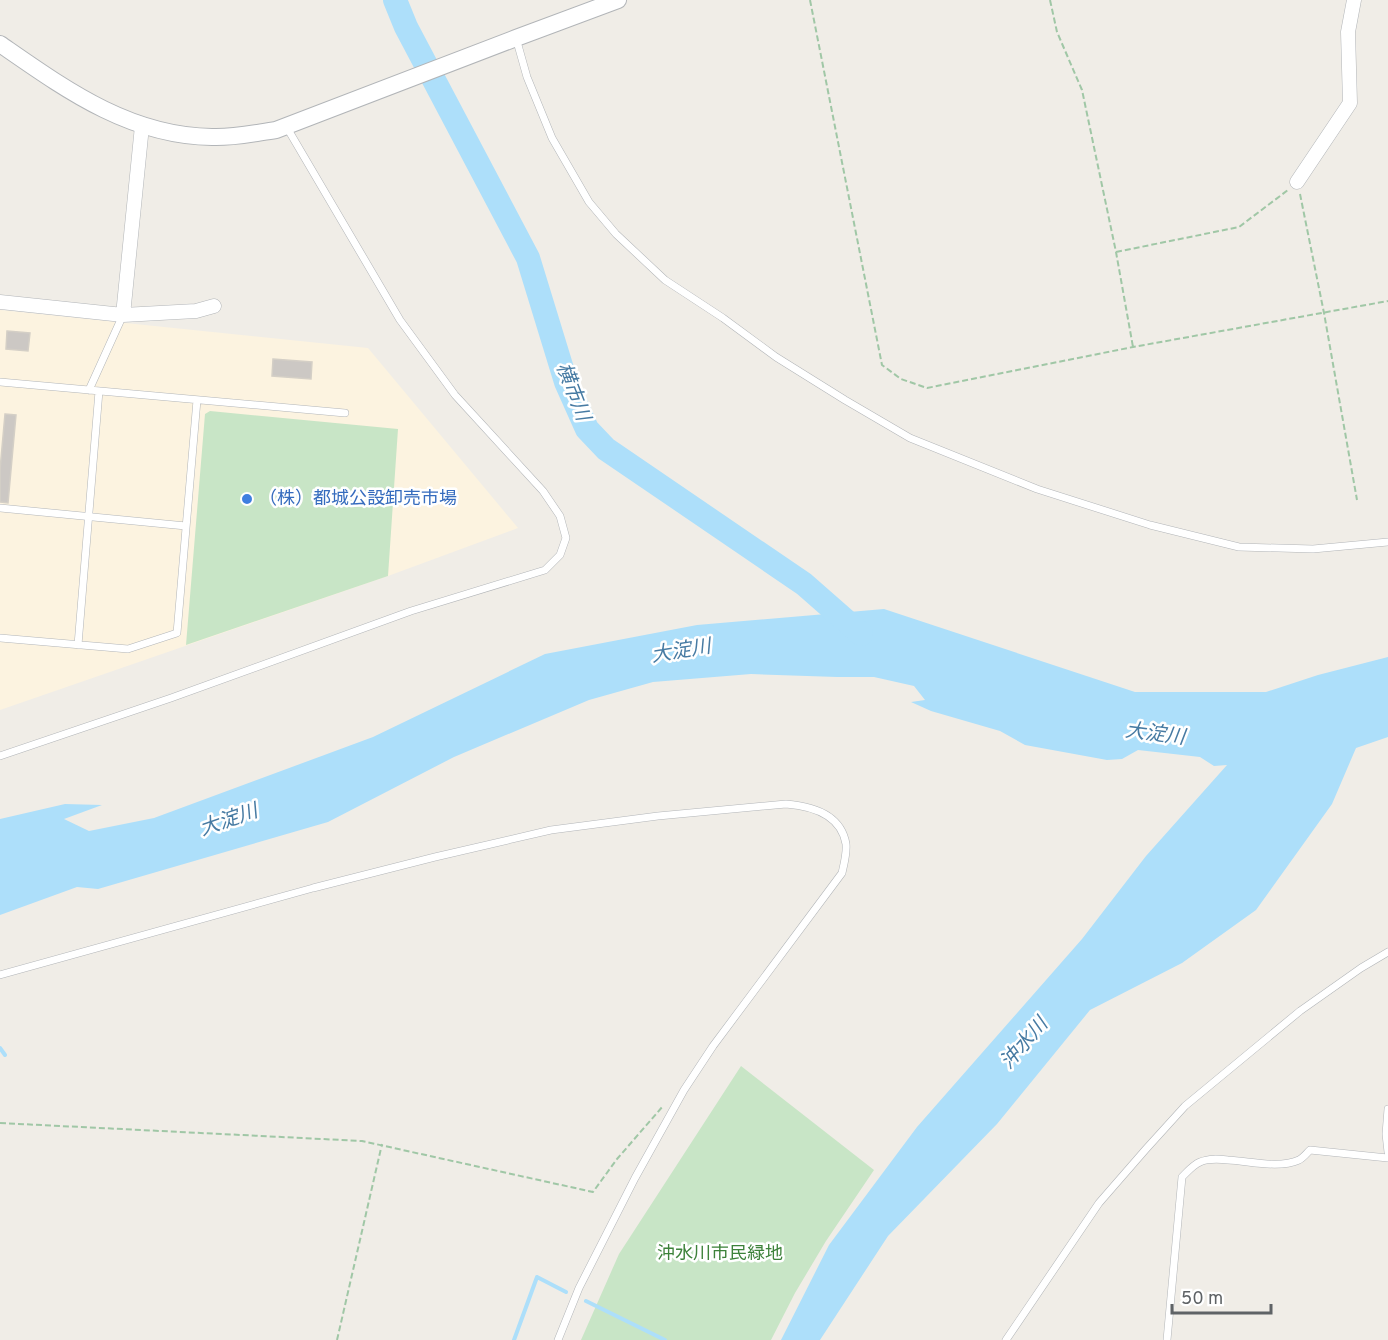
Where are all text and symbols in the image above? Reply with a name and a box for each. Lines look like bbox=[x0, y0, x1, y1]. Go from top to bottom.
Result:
water label: 横市川 bbox=[549, 359, 596, 427]
place label: （株）都城公設卸売市場 bbox=[259, 488, 457, 511]
marker: （株）都城公設卸売市場 bbox=[240, 492, 254, 506]
water label: 大淀川 bbox=[649, 634, 715, 670]
water label: 大淀川 bbox=[1124, 718, 1188, 752]
water label: 大淀川 bbox=[196, 798, 263, 843]
water label: 沖水川 bbox=[996, 1011, 1056, 1075]
park label: 沖水川市民緑地 bbox=[657, 1243, 783, 1266]
scale bar bbox=[1172, 1277, 1271, 1315]
text: 50 m bbox=[1181, 1288, 1223, 1311]

